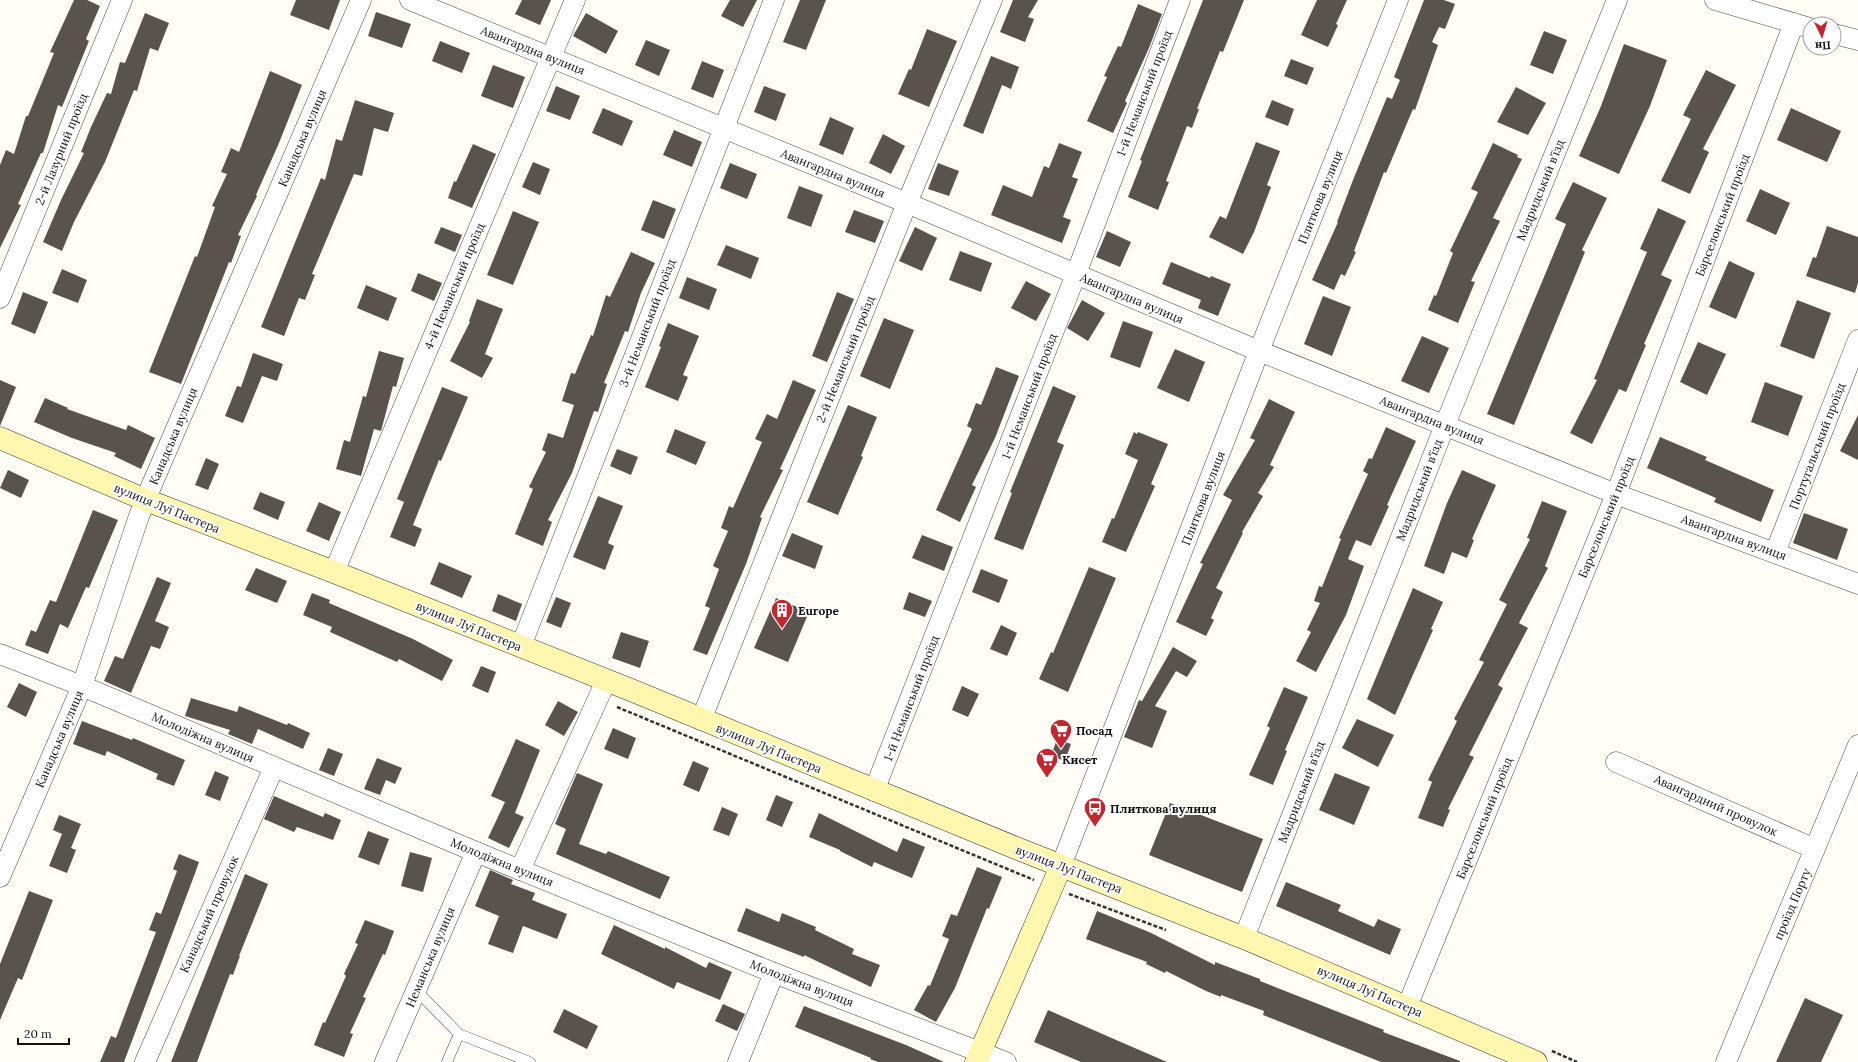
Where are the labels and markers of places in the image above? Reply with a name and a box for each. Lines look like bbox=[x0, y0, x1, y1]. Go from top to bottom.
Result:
building icon: Europe bbox=[769, 597, 795, 630]
place label: Europe bbox=[798, 603, 839, 618]
supermarket icon: Посад bbox=[1048, 717, 1074, 750]
place label: Посад bbox=[1076, 723, 1113, 738]
supermarket icon: Кисет bbox=[1034, 746, 1060, 779]
place label: Кисет bbox=[1062, 752, 1098, 767]
bus stop icon: Плиткова вулиця bbox=[1082, 795, 1108, 828]
place label: Плиткова вулиця bbox=[1110, 801, 1217, 816]

